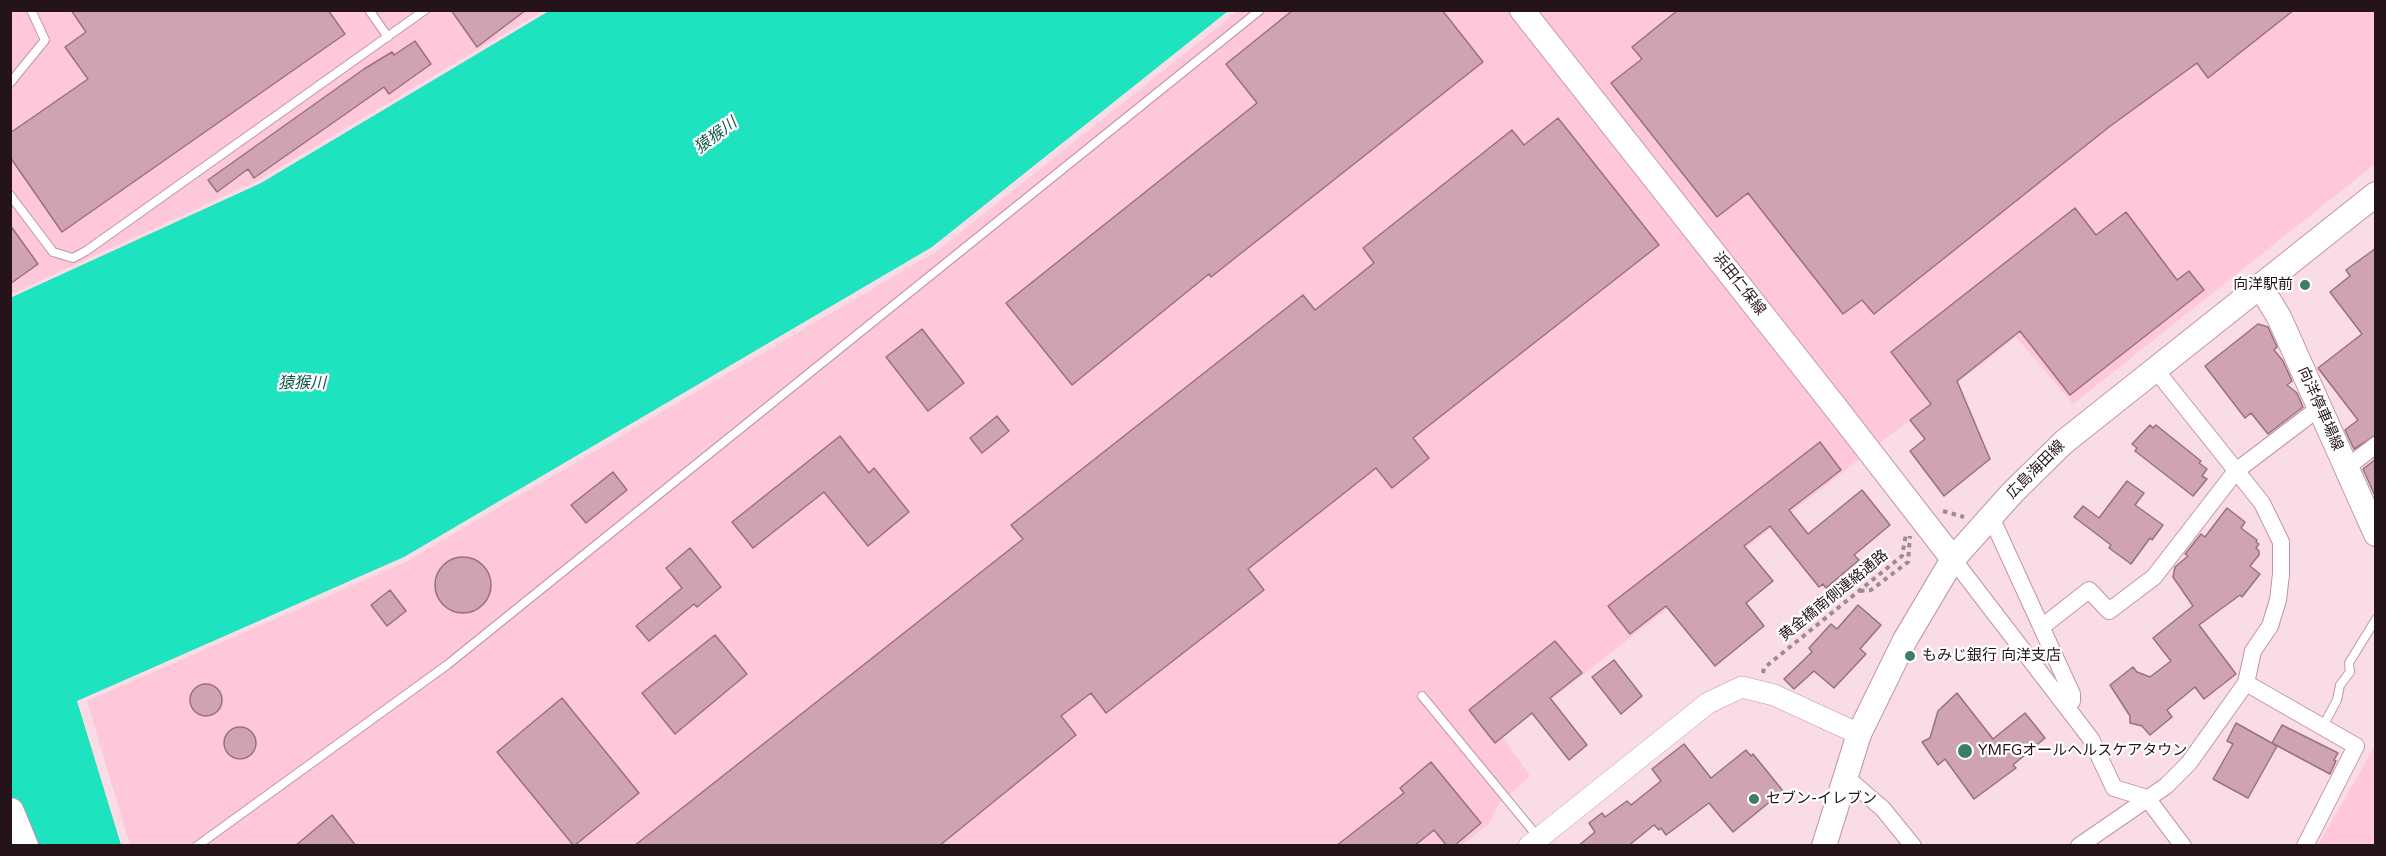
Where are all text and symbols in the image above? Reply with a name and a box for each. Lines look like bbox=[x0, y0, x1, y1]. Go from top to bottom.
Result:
water label: 猿猴川 bbox=[691, 114, 741, 158]
street label: 浜田仁保線 bbox=[1709, 249, 1769, 319]
place label: 向洋駅前 bbox=[2233, 276, 2293, 294]
marker: 向洋駅前 bbox=[2298, 278, 2312, 292]
street label: 向洋停車場線 bbox=[2293, 364, 2347, 454]
water label: 猿猴川 bbox=[278, 374, 326, 394]
street label: 広島海田線 bbox=[2003, 437, 2069, 503]
street label: 黄金橋南側連絡通路 bbox=[1776, 547, 1892, 645]
place label: もみじ銀行 向洋支店 bbox=[1922, 647, 2061, 665]
marker: もみじ銀行 向洋支店 bbox=[1903, 649, 1917, 663]
marker: YMFGオールヘルスケアタウン bbox=[1956, 742, 1974, 760]
place label: YMFGオールヘルスケアタウン bbox=[1978, 742, 2187, 760]
place label: セブン-イレブン bbox=[1766, 790, 1877, 808]
marker: セブン-イレブン bbox=[1747, 792, 1761, 806]

